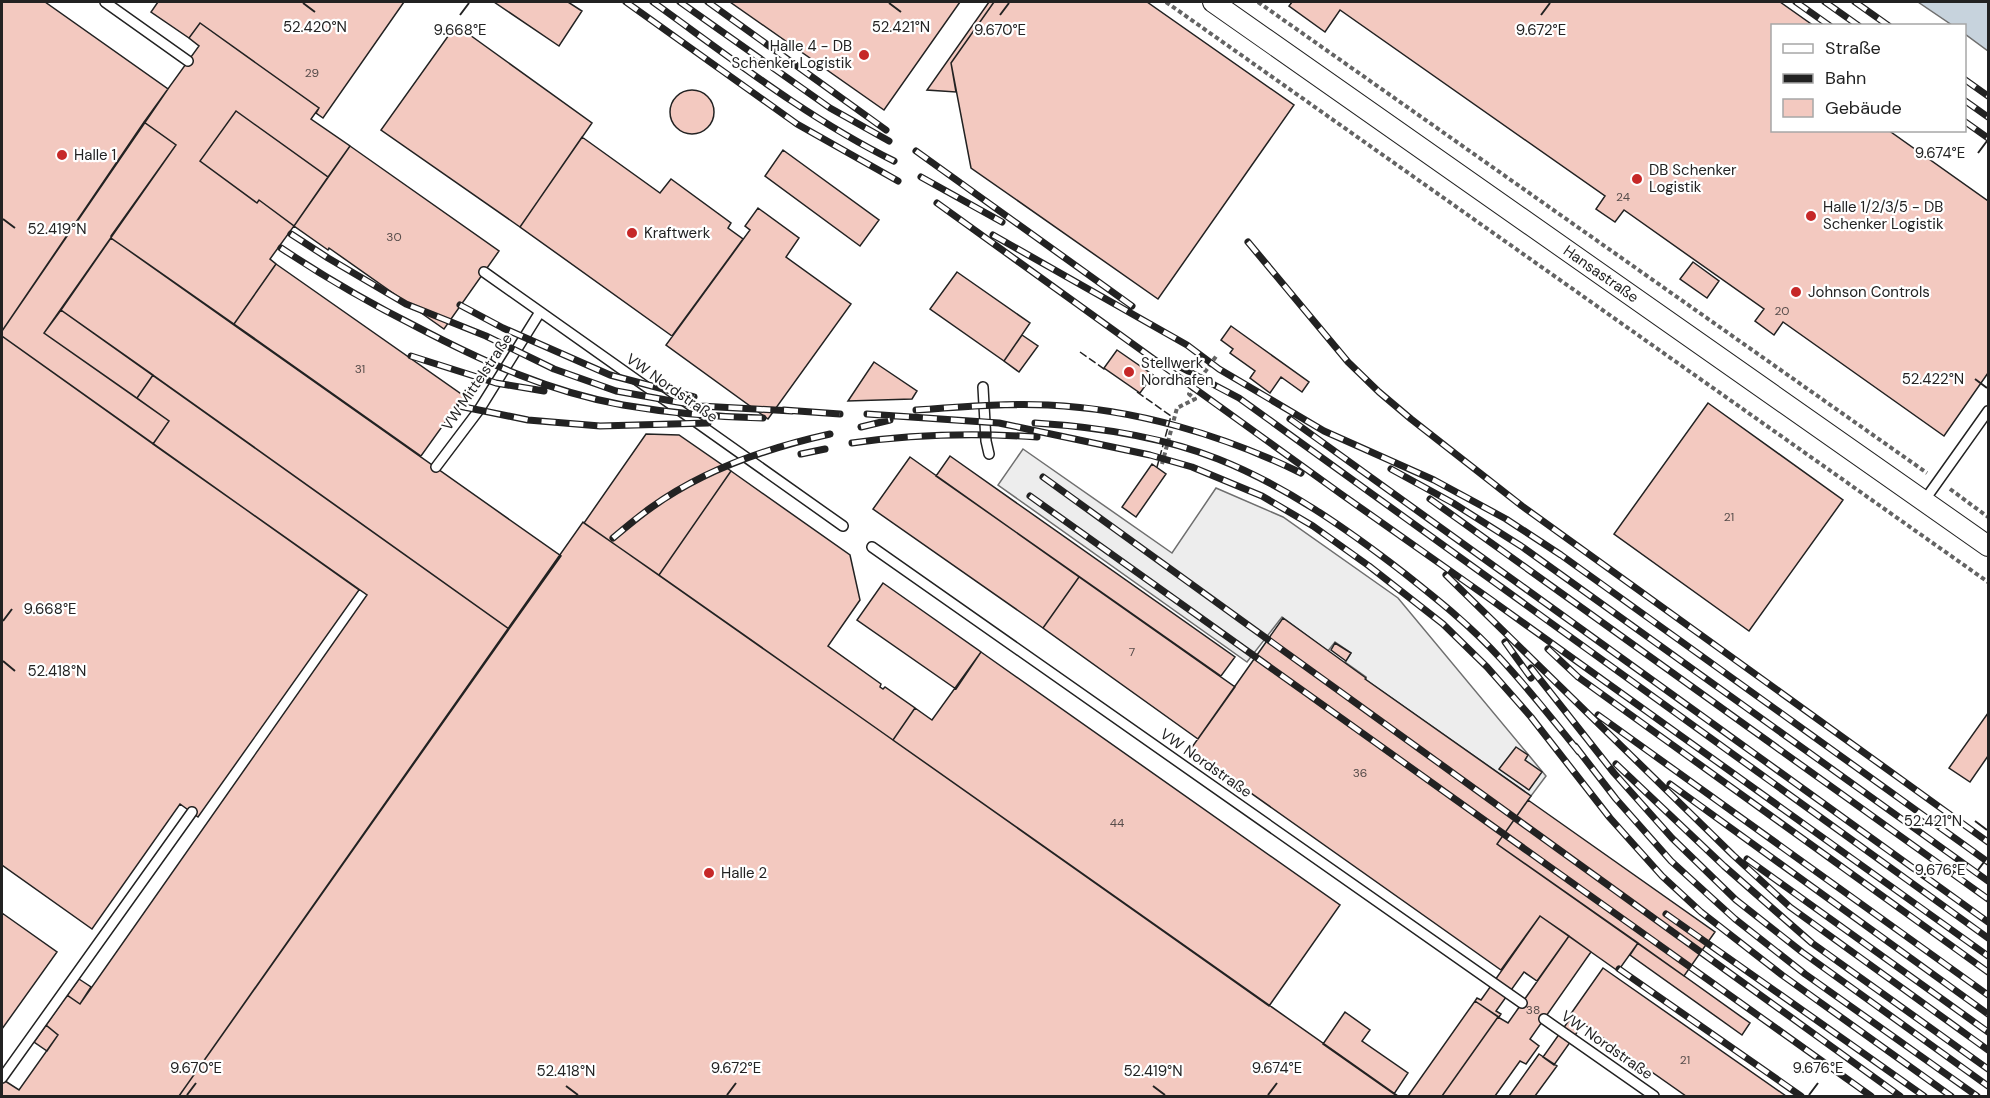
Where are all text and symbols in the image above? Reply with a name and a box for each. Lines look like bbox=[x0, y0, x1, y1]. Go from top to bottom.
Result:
text: 52.420°N bbox=[283, 17, 347, 37]
text: 52.421°N bbox=[872, 17, 930, 37]
text: 9.668°E bbox=[433, 20, 487, 40]
text: 9.670°E bbox=[974, 20, 1026, 40]
text: 9.672°E bbox=[1516, 20, 1566, 40]
legend bbox=[1771, 24, 1966, 132]
place label: Halle 4 - DB Schenker Logistik bbox=[732, 36, 852, 73]
text: Straße bbox=[1825, 36, 1881, 60]
marker: Halle 4 - DB Schenker Logistik bbox=[857, 48, 871, 62]
house number: 29 bbox=[305, 65, 319, 81]
text: Bahn bbox=[1825, 66, 1866, 90]
text: Gebäude bbox=[1825, 96, 1902, 120]
text: 9.674°E bbox=[1915, 143, 1965, 163]
place label: Halle 1 bbox=[74, 145, 116, 165]
marker: Halle 1 bbox=[55, 148, 69, 162]
place label: DB Schenker Logistik bbox=[1649, 160, 1737, 197]
marker: DB Schenker Logistik bbox=[1630, 172, 1644, 186]
house number: 24 bbox=[1616, 189, 1630, 205]
place label: Halle 1/2/3/5 - DB Schenker Logistik bbox=[1823, 197, 1944, 234]
marker: Halle 1/2/3/5 - DB Schenker Logistik bbox=[1804, 209, 1818, 223]
text: 52.419°N bbox=[27, 219, 87, 239]
place label: Kraftwerk bbox=[644, 223, 711, 243]
marker: Kraftwerk bbox=[625, 226, 639, 240]
house number: 30 bbox=[386, 229, 402, 245]
street label: Hansastraße bbox=[1559, 241, 1643, 307]
place label: Johnson Controls bbox=[1808, 282, 1930, 302]
marker: Johnson Controls bbox=[1789, 285, 1803, 299]
house number: 20 bbox=[1774, 303, 1790, 319]
street label: VW Mittelstraße bbox=[437, 329, 517, 435]
street label: VW Nordstraße bbox=[622, 349, 722, 427]
place label: Stellwerk Nordhafen bbox=[1141, 353, 1214, 390]
house number: 31 bbox=[355, 361, 365, 377]
marker: Stellwerk Nordhafen bbox=[1122, 365, 1136, 379]
text: 52.422°N bbox=[1902, 369, 1964, 389]
house number: 21 bbox=[1724, 509, 1734, 525]
text: 9.668°E bbox=[23, 599, 77, 619]
house number: 7 bbox=[1129, 644, 1135, 660]
text: 52.418°N bbox=[28, 661, 86, 681]
street label: VW Nordstraße bbox=[1156, 724, 1256, 802]
house number: 36 bbox=[1353, 765, 1367, 781]
text: 52.421°N bbox=[1904, 811, 1962, 831]
house number: 44 bbox=[1110, 815, 1124, 831]
text: 9.676°E bbox=[1914, 860, 1966, 880]
place label: Halle 2 bbox=[721, 863, 767, 883]
marker: Halle 2 bbox=[702, 866, 716, 880]
house number: 38 bbox=[1526, 1002, 1540, 1018]
street label: VW Nordstraße bbox=[1557, 1006, 1657, 1084]
house number: 21 bbox=[1680, 1052, 1690, 1068]
text: 9.670°E bbox=[170, 1058, 222, 1078]
text: 9.672°E bbox=[711, 1058, 761, 1078]
text: 9.674°E bbox=[1252, 1058, 1302, 1078]
text: 9.676°E bbox=[1792, 1058, 1844, 1078]
text: 52.418°N bbox=[537, 1061, 595, 1081]
text: 52.419°N bbox=[1123, 1061, 1183, 1081]

